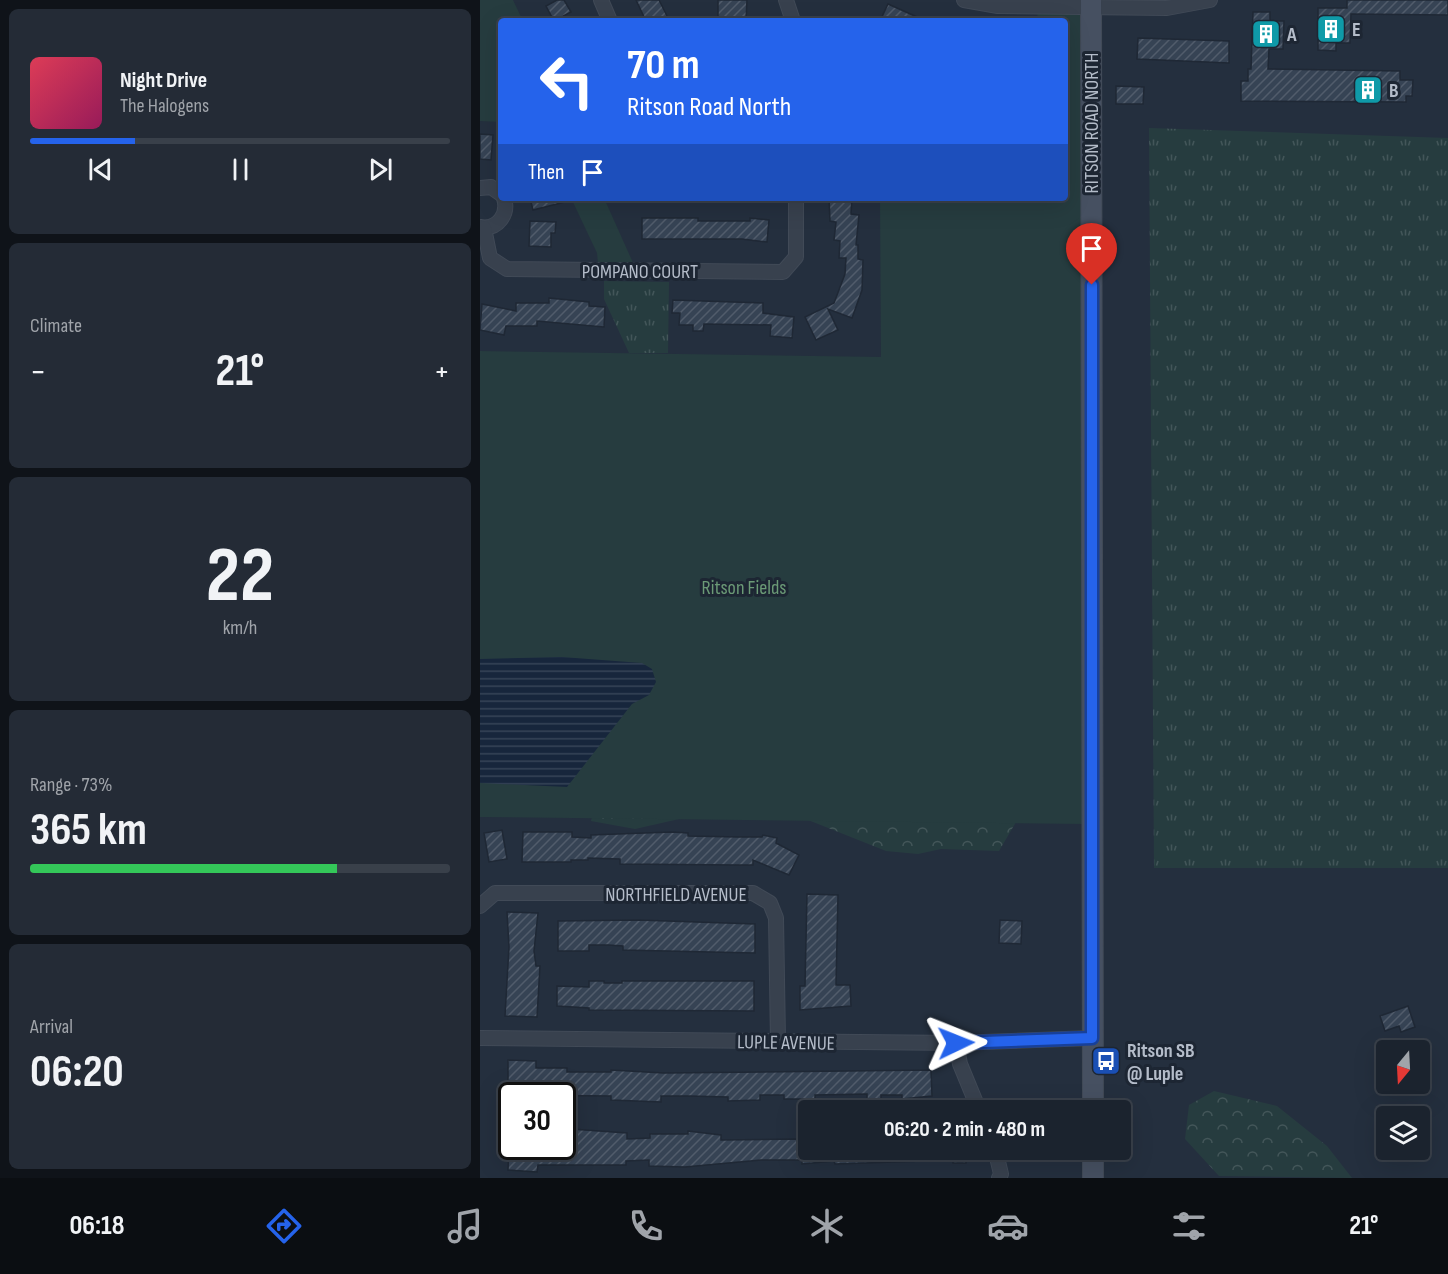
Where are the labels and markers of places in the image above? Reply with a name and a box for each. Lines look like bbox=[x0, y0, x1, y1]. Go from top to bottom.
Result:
building icon: E bbox=[1315, 13, 1347, 45]
building icon: A bbox=[1250, 18, 1282, 50]
place label: E bbox=[1352, 18, 1361, 42]
place label: A bbox=[1286, 23, 1297, 47]
building icon: B bbox=[1352, 74, 1384, 106]
place label: B bbox=[1389, 79, 1399, 103]
pin bbox=[1066, 223, 1117, 285]
place label: Ritson SB @ Luple bbox=[1127, 1039, 1194, 1086]
bus stop icon: Ritson SB @ Luple bbox=[1090, 1045, 1122, 1077]

